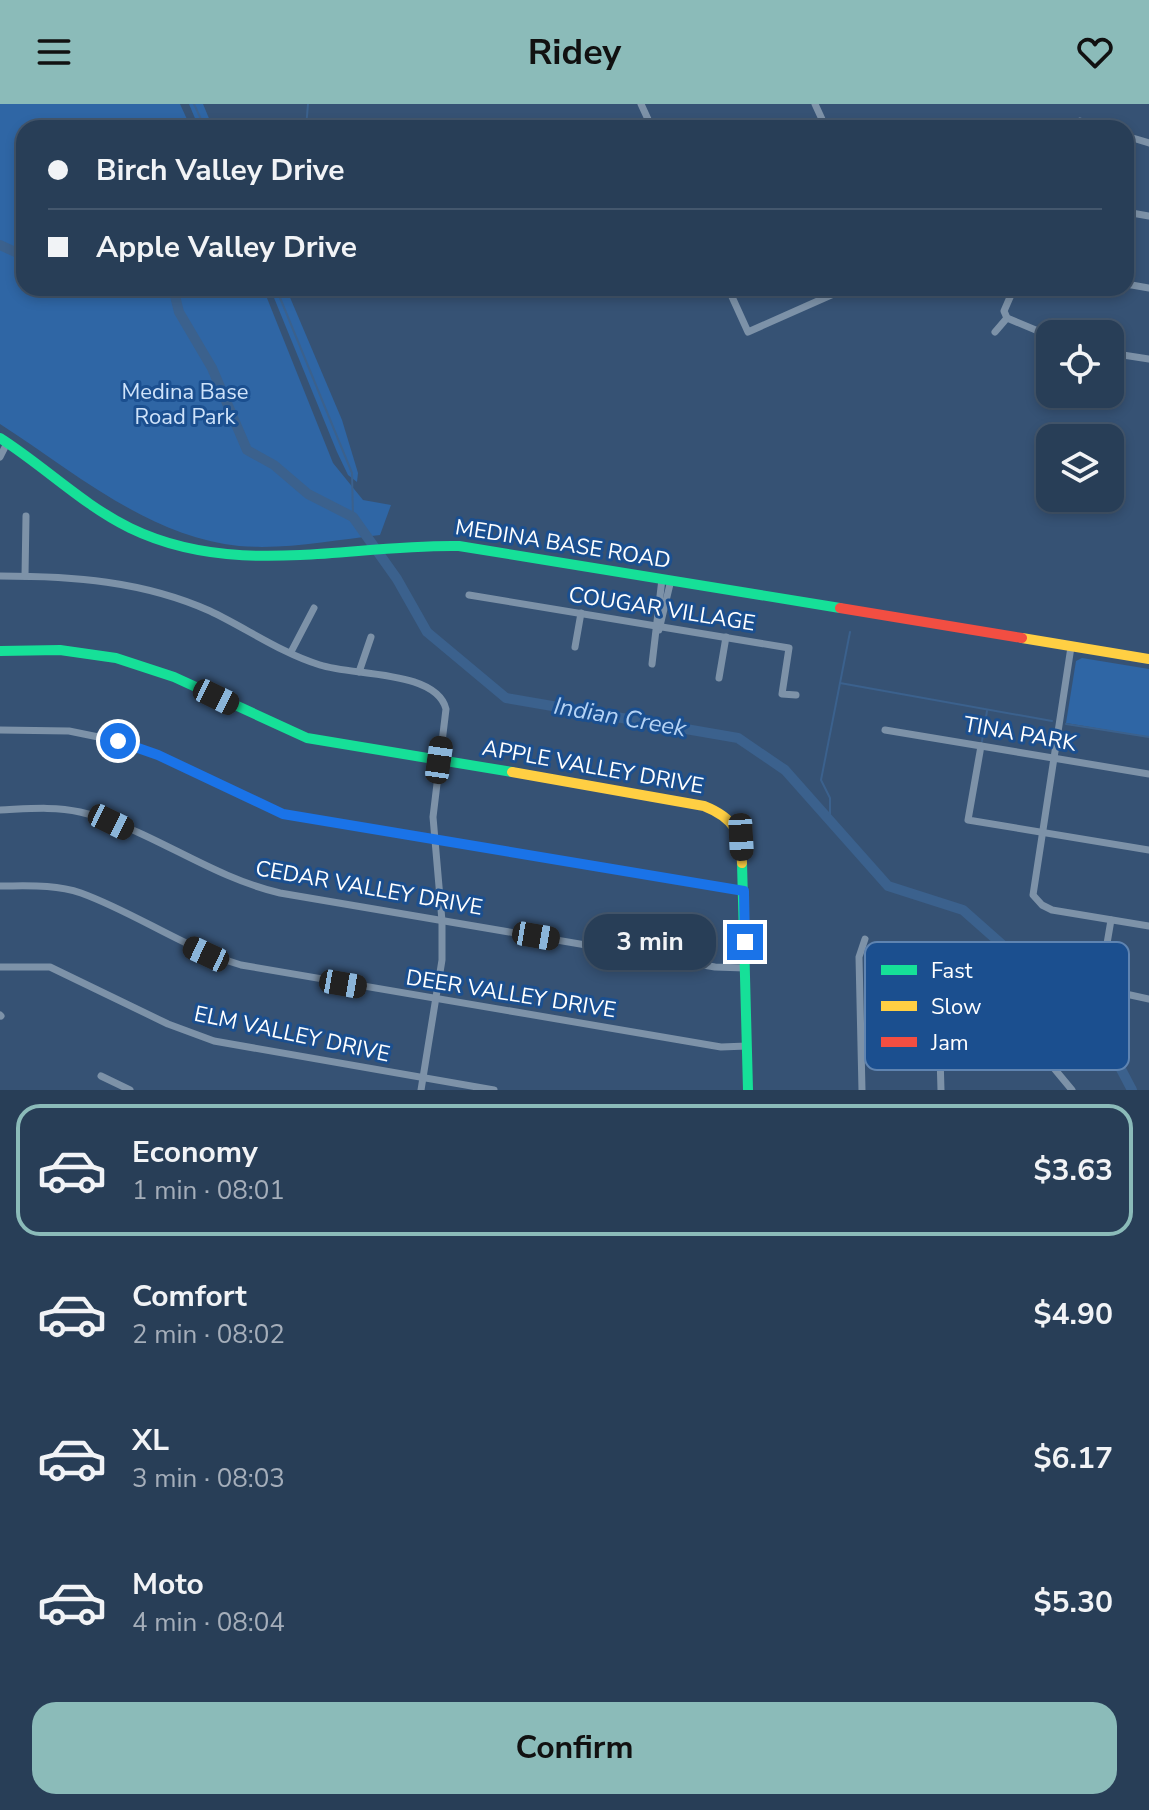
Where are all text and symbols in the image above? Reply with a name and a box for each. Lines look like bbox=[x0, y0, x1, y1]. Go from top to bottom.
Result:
text: Ridey bbox=[528, 28, 621, 77]
icon: menu bbox=[32, 30, 76, 74]
icon: heart bbox=[1073, 30, 1117, 74]
text: Birch Valley Drive bbox=[96, 150, 345, 191]
text: Apple Valley Drive bbox=[96, 227, 357, 268]
map controls bbox=[1036, 320, 1124, 512]
button: locate bbox=[1036, 320, 1124, 408]
park label: Medina Base Road Park bbox=[121, 377, 249, 432]
button: layers bbox=[1036, 424, 1124, 512]
street label: MEDINA BASE ROAD bbox=[453, 512, 673, 576]
street label: COUGAR VILLAGE bbox=[567, 579, 757, 639]
car bbox=[189, 676, 243, 718]
water label: Indian Creek bbox=[551, 690, 690, 745]
street label: TINA PARK bbox=[961, 709, 1080, 759]
route start bbox=[100, 723, 136, 759]
street label: APPLE VALLEY DRIVE bbox=[480, 733, 706, 801]
car bbox=[424, 735, 454, 785]
car bbox=[84, 801, 138, 843]
car bbox=[728, 812, 754, 862]
street label: CEDAR VALLEY DRIVE bbox=[253, 853, 485, 923]
callout: 3 min bbox=[585, 914, 717, 970]
car bbox=[510, 920, 562, 952]
text: 3 min bbox=[616, 924, 684, 959]
route end bbox=[727, 924, 763, 960]
car bbox=[179, 933, 233, 975]
legend bbox=[865, 942, 1129, 1070]
text: Fast bbox=[931, 956, 973, 986]
street label: DEER VALLEY DRIVE bbox=[404, 963, 618, 1025]
car bbox=[317, 968, 369, 1000]
text: Slow bbox=[931, 992, 982, 1022]
street label: ELM VALLEY DRIVE bbox=[191, 999, 393, 1069]
text: Jam bbox=[930, 1028, 969, 1058]
text: Economy bbox=[132, 1132, 258, 1173]
icon: car bbox=[36, 1134, 108, 1206]
text: $3.63 bbox=[1034, 1150, 1113, 1191]
text: 1 min · 08:01 bbox=[132, 1173, 285, 1208]
text: Comfort bbox=[132, 1276, 247, 1317]
icon: car bbox=[36, 1278, 108, 1350]
text: $4.90 bbox=[1034, 1294, 1113, 1335]
text: 2 min · 08:02 bbox=[132, 1317, 285, 1352]
text: XL bbox=[132, 1420, 169, 1461]
icon: car bbox=[36, 1422, 108, 1494]
text: $6.17 bbox=[1034, 1438, 1113, 1479]
text: 3 min · 08:03 bbox=[132, 1461, 285, 1496]
text: Moto bbox=[132, 1564, 204, 1605]
icon: car bbox=[36, 1566, 108, 1638]
text: $5.30 bbox=[1034, 1582, 1113, 1623]
text: 4 min · 08:04 bbox=[132, 1605, 285, 1640]
button: Confirm bbox=[32, 1702, 1117, 1794]

